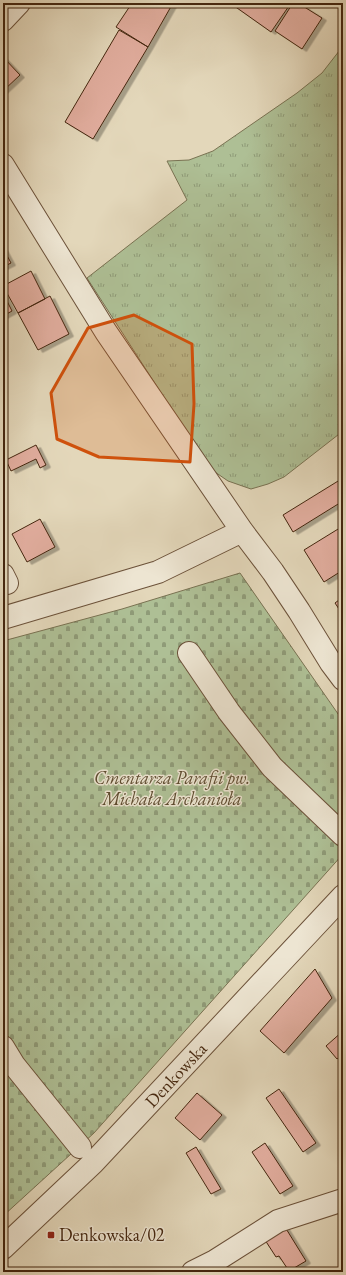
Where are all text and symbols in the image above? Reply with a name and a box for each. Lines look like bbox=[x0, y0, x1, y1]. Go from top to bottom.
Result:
park label: Cmentarza Parafii pw. Michała Archanioła bbox=[94, 766, 250, 810]
street label: Denkowska bbox=[140, 1037, 212, 1112]
place label: Denkowska/02 bbox=[59, 1223, 165, 1246]
marker: Denkowska/02 bbox=[46, 1230, 56, 1240]

